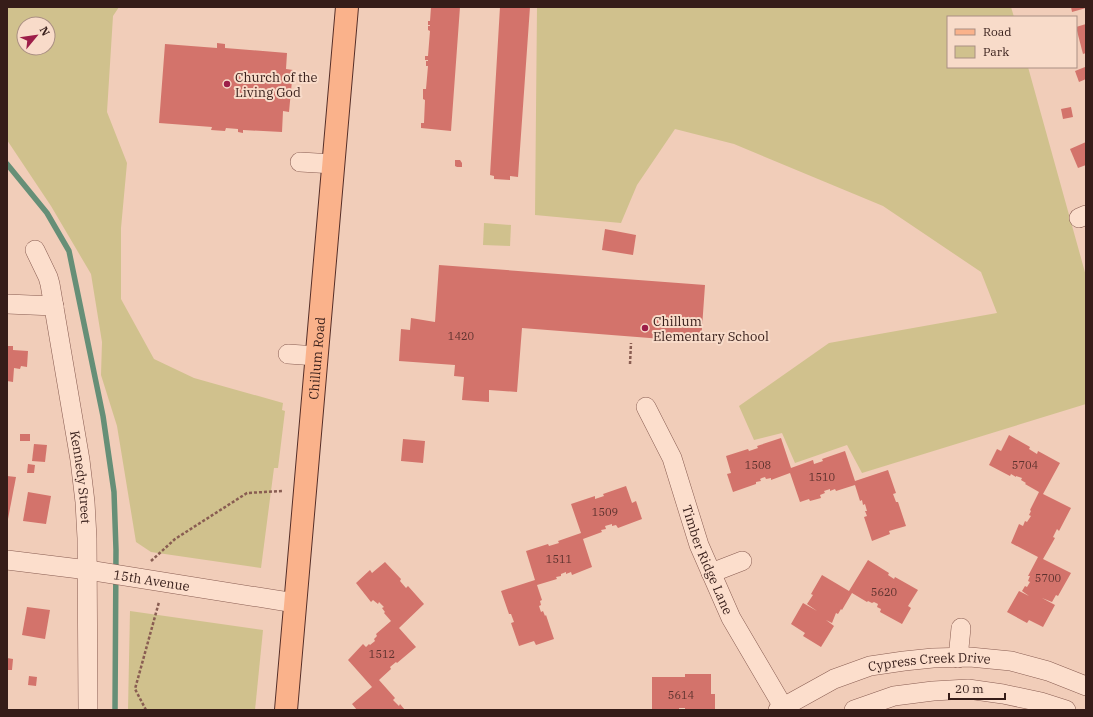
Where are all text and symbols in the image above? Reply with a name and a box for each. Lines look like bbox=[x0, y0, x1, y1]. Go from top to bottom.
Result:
north arrow bbox=[16, 16, 56, 56]
legend bbox=[947, 16, 1077, 68]
text: N bbox=[37, 24, 53, 39]
text: Road bbox=[983, 24, 1012, 39]
text: Park bbox=[983, 44, 1009, 59]
place label: Church of the Living God bbox=[235, 69, 318, 101]
marker: Church of the Living God bbox=[222, 79, 232, 89]
place label: Chillum Elementary School bbox=[653, 313, 769, 345]
street label: Chillum Road bbox=[305, 316, 329, 400]
marker: Chillum Elementary School bbox=[640, 323, 650, 333]
house number: 1420 bbox=[448, 329, 475, 343]
street label: Kennedy Street bbox=[66, 429, 94, 525]
house number: 1508 bbox=[745, 458, 771, 472]
house number: 5704 bbox=[1012, 458, 1039, 472]
house number: 1510 bbox=[809, 470, 836, 484]
street label: Timber Ridge Lane bbox=[678, 503, 736, 617]
house number: 1509 bbox=[592, 505, 618, 519]
house number: 1511 bbox=[546, 552, 572, 566]
street label: 15th Avenue bbox=[112, 566, 191, 595]
house number: 5700 bbox=[1035, 571, 1062, 585]
house number: 5620 bbox=[871, 585, 898, 599]
house number: 1512 bbox=[369, 647, 395, 661]
street label: Cypress Creek Drive bbox=[867, 649, 991, 675]
scale bar bbox=[949, 675, 1005, 701]
text: 20 m bbox=[955, 681, 984, 696]
house number: 5614 bbox=[668, 688, 695, 702]

